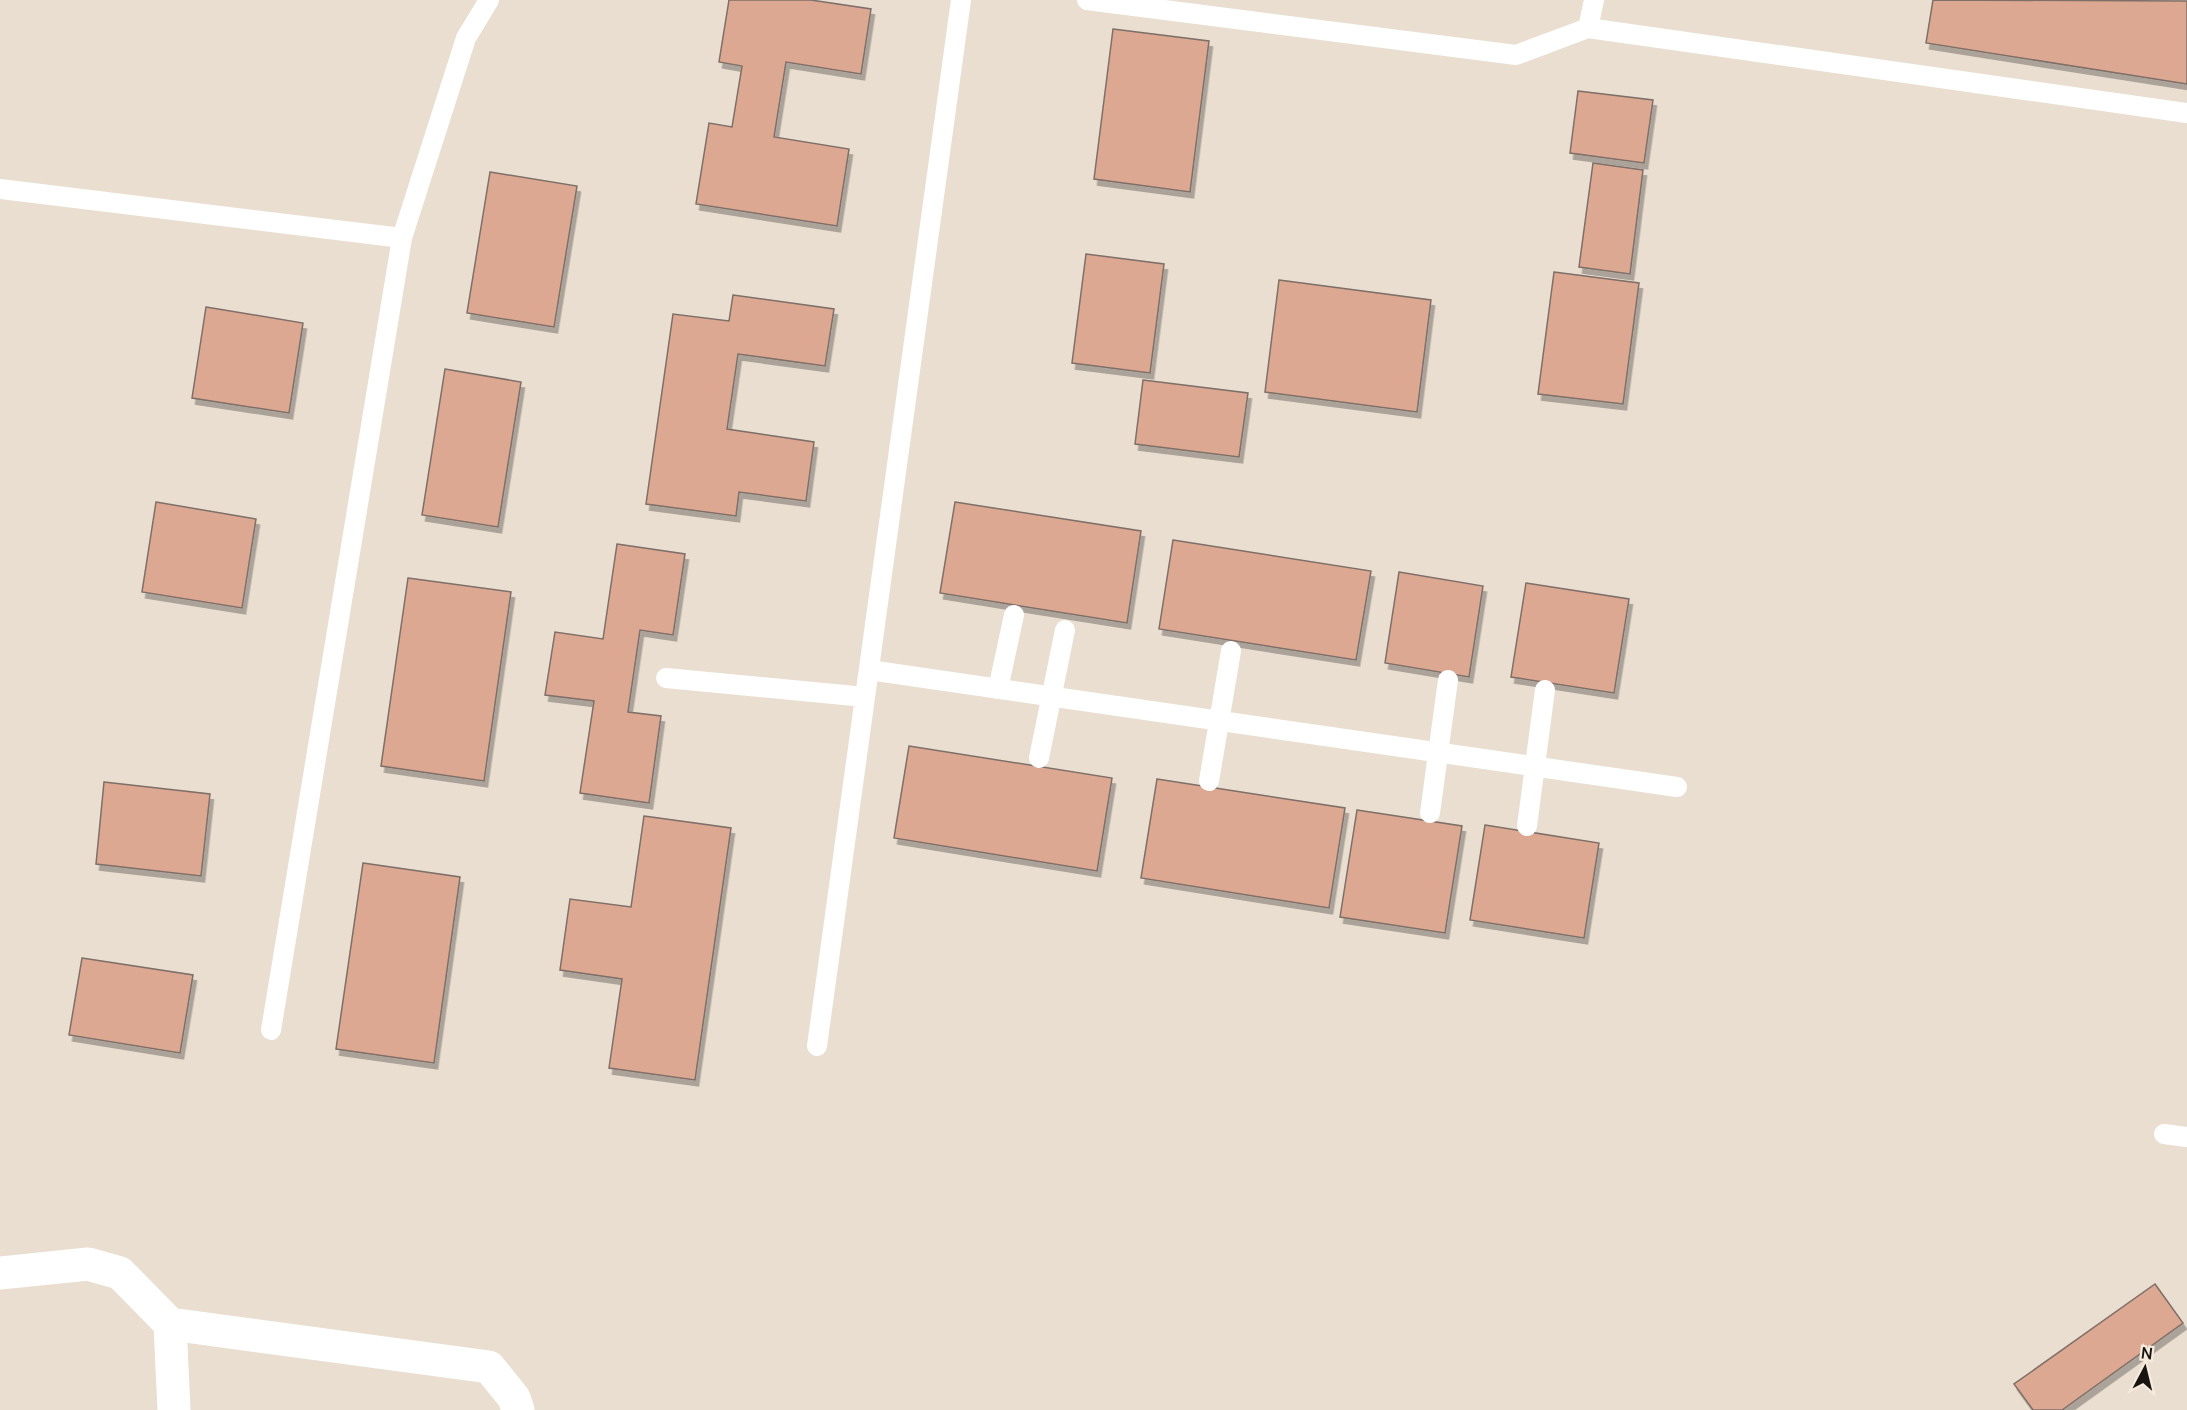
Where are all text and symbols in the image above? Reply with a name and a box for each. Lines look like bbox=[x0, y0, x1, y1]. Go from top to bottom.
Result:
north arrow bbox=[2115, 1338, 2175, 1398]
text: N bbox=[2140, 1341, 2154, 1365]

